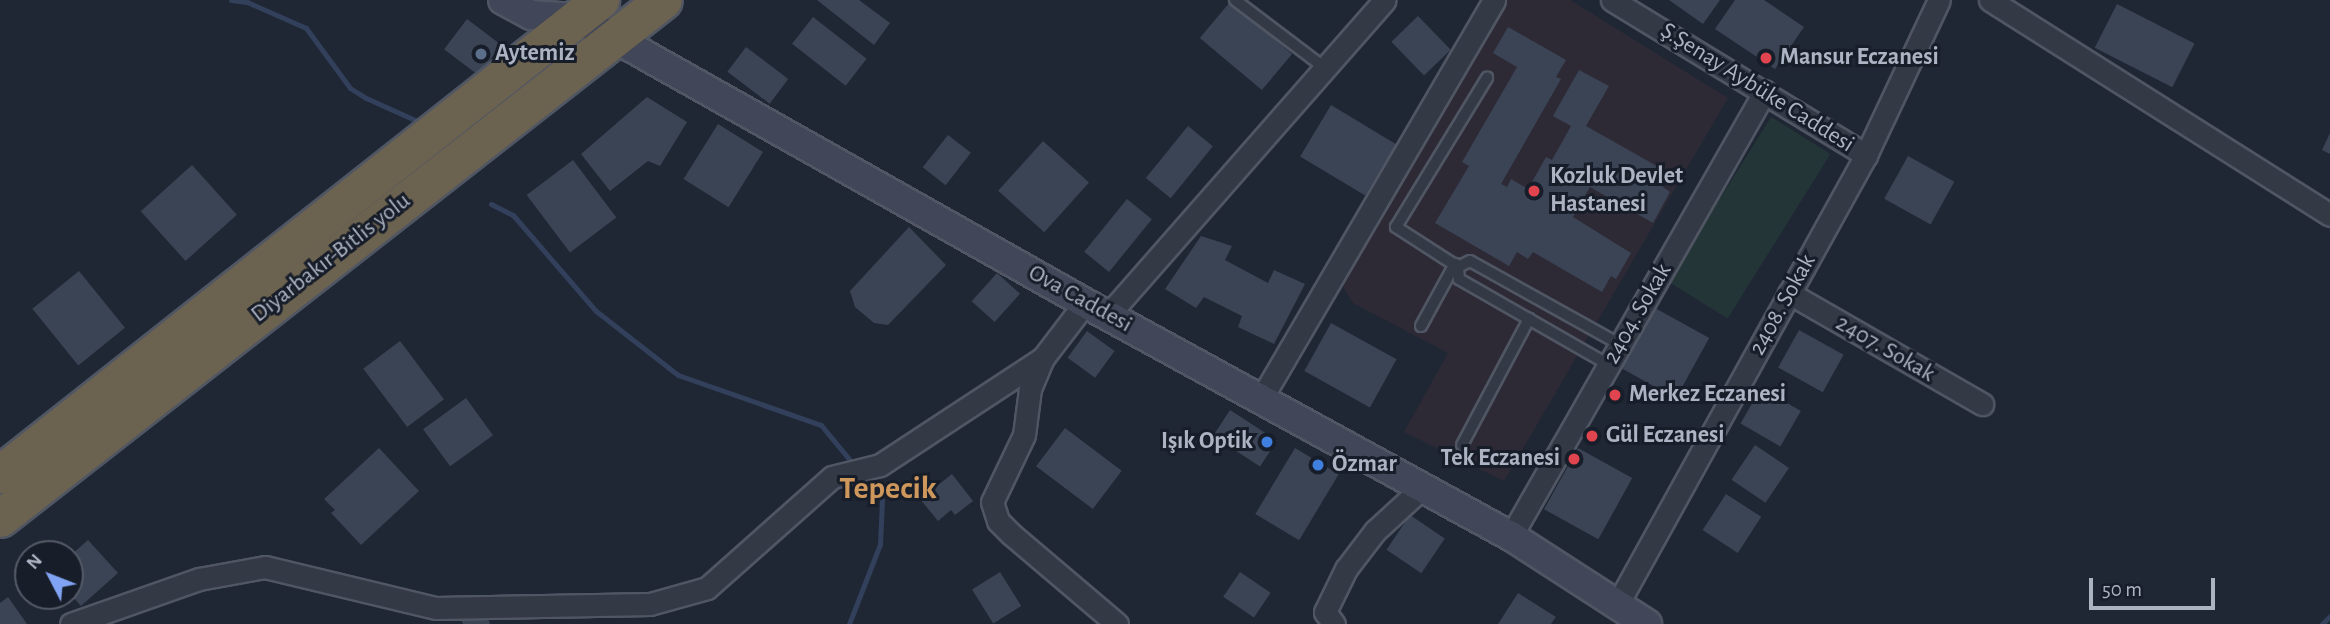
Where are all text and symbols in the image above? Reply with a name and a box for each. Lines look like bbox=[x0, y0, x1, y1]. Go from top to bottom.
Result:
street label: Ş.Şenay Aybüke Caddesi bbox=[1655, 17, 1859, 159]
place label: Aytemiz bbox=[495, 40, 575, 68]
place label: Mansur Eczanesi bbox=[1780, 44, 1939, 72]
marker: Aytemiz bbox=[473, 46, 489, 62]
marker: Mansur Eczanesi bbox=[1758, 50, 1774, 66]
place label: Kozluk Devlet Hastanesi bbox=[1550, 163, 1683, 219]
marker: Kozluk Devlet Hastanesi bbox=[1524, 181, 1544, 201]
street label: Diyarbakır-Bitlis yolu bbox=[246, 187, 416, 329]
street label: 2408. Sokak bbox=[1743, 249, 1823, 361]
street label: Ova Caddesi bbox=[1023, 259, 1137, 339]
street label: 2404. Sokak bbox=[1598, 259, 1678, 369]
street label: 2407. Sokak bbox=[1830, 309, 1940, 389]
place label: Merkez Eczanesi bbox=[1629, 381, 1786, 409]
marker: Merkez Eczanesi bbox=[1607, 387, 1623, 403]
place label: Gül Eczanesi bbox=[1606, 422, 1725, 450]
place label: Işık Optik bbox=[1161, 428, 1253, 456]
marker: Gül Eczanesi bbox=[1584, 428, 1600, 444]
marker: Işık Optik bbox=[1259, 434, 1275, 450]
place label: Tek Eczanesi bbox=[1441, 445, 1560, 473]
place label: Özmar bbox=[1332, 451, 1397, 479]
marker: Tek Eczanesi bbox=[1566, 451, 1582, 467]
marker: Özmar bbox=[1310, 457, 1326, 473]
district label: Tepecik bbox=[839, 469, 937, 507]
north arrow bbox=[14, 540, 84, 610]
text: N bbox=[23, 551, 46, 573]
scale bar bbox=[2092, 564, 2218, 608]
text: 50 m bbox=[2102, 579, 2142, 600]

